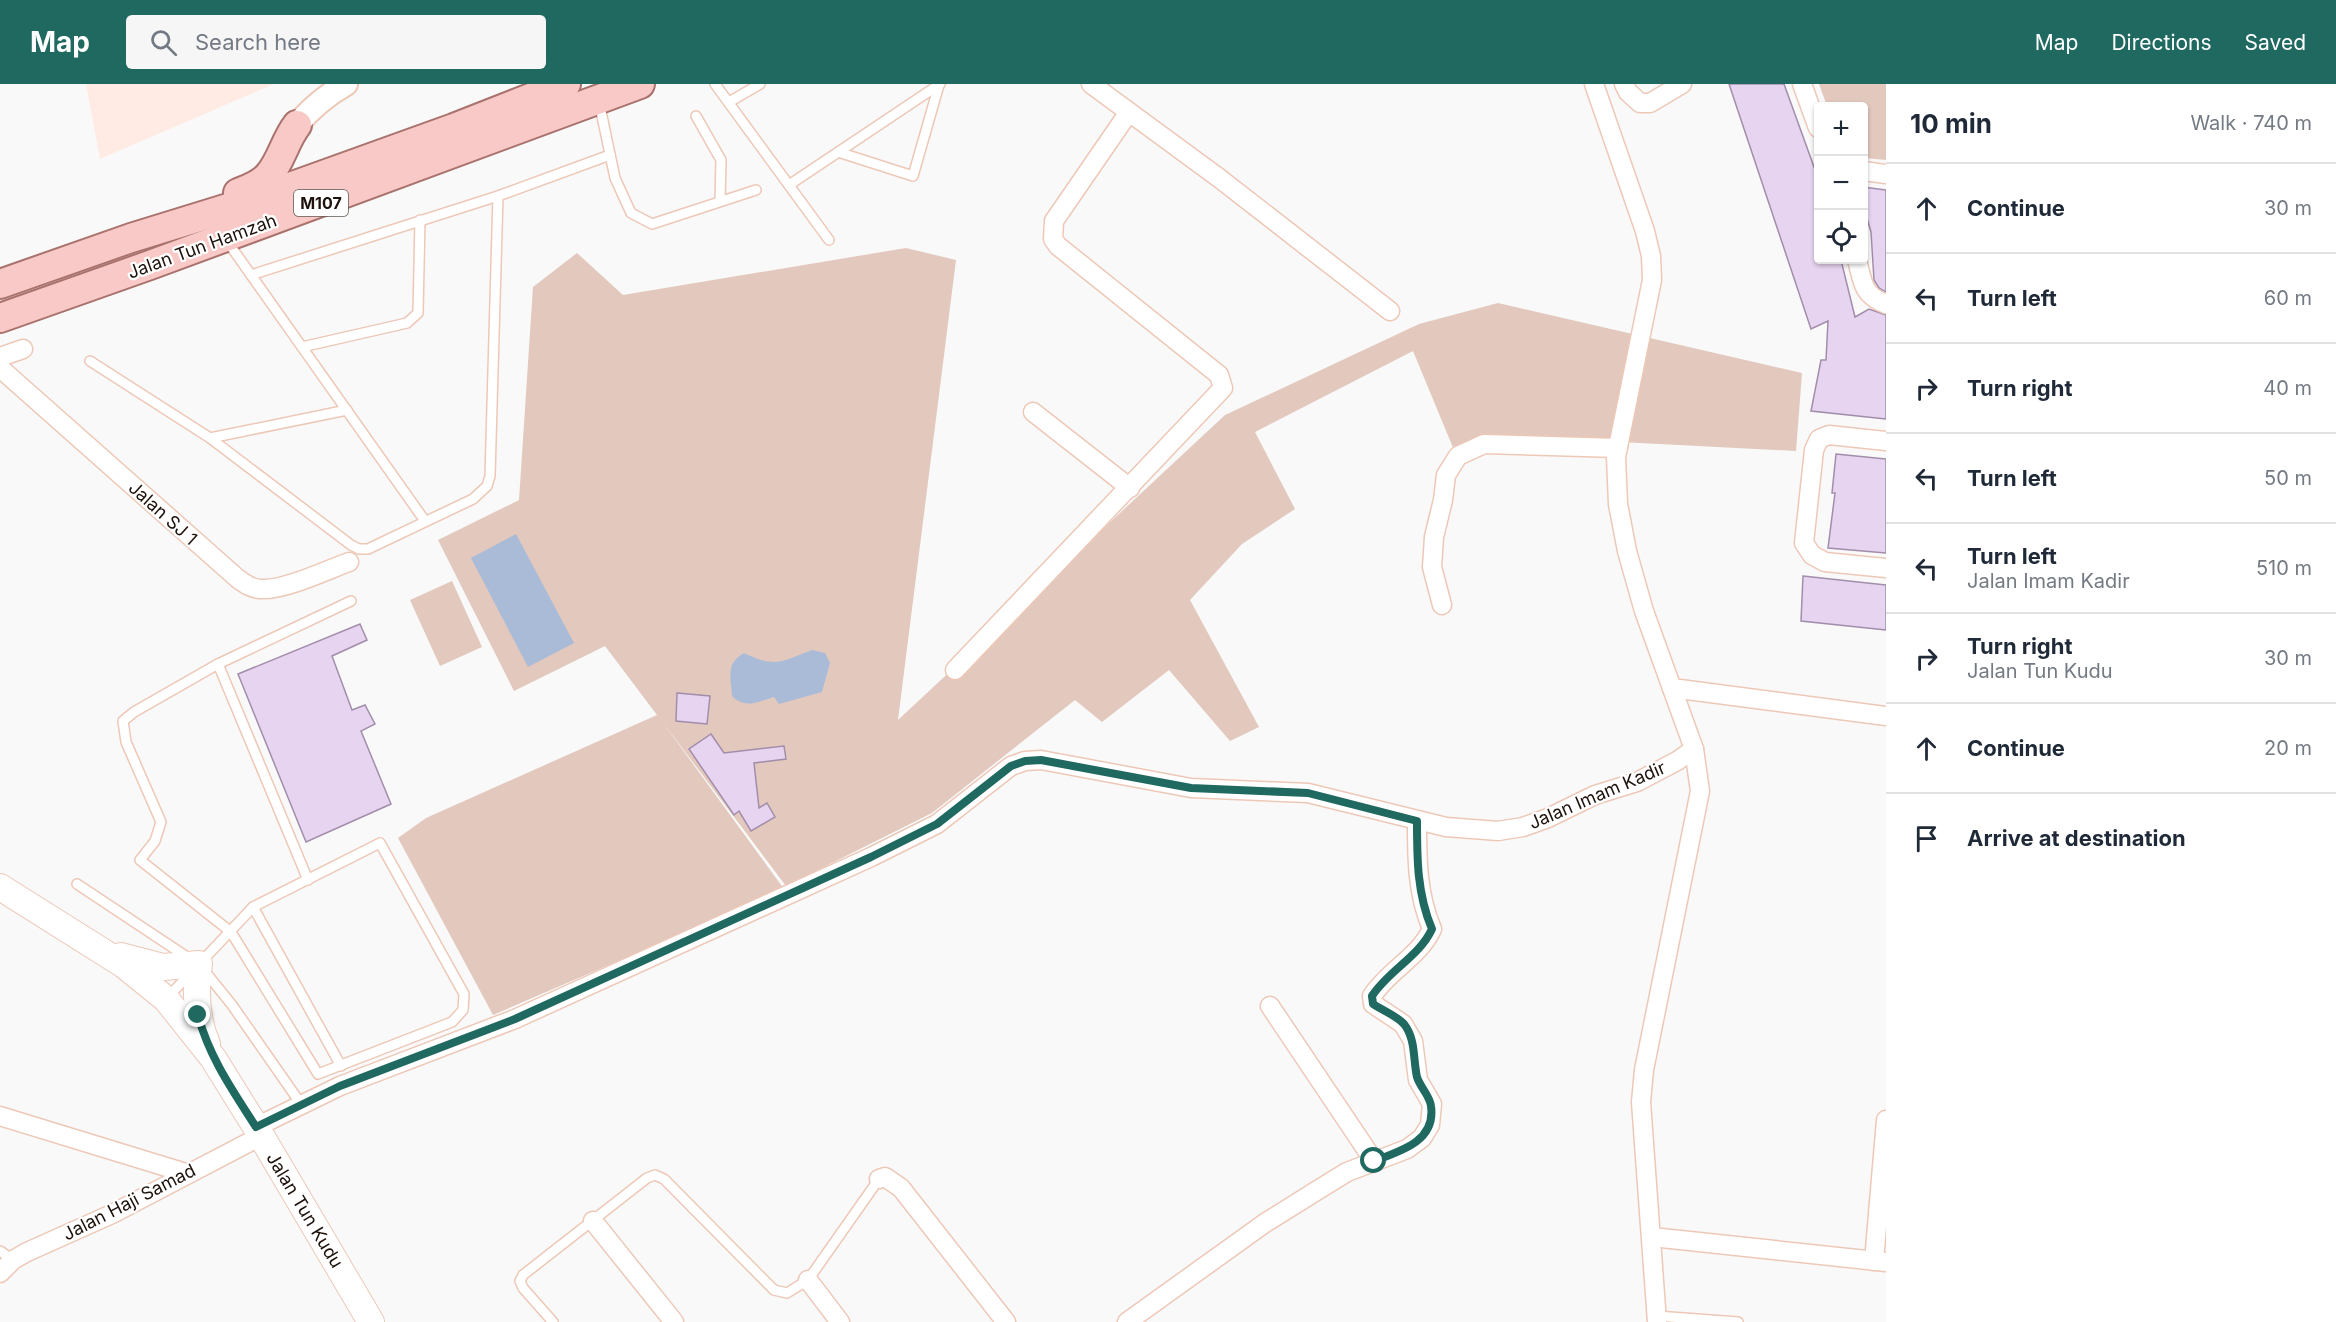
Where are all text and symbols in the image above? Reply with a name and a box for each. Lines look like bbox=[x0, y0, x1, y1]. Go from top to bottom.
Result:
search box bbox=[126, 15, 546, 69]
text: Map bbox=[30, 25, 90, 59]
icon: search bbox=[147, 26, 180, 59]
text: Search here bbox=[195, 29, 321, 55]
text: Map bbox=[2035, 30, 2078, 55]
text: Directions bbox=[2111, 30, 2212, 55]
text: Saved bbox=[2245, 30, 2306, 55]
map controls bbox=[1814, 102, 1868, 264]
button: + bbox=[1814, 102, 1868, 156]
text: 10 min bbox=[1910, 108, 1992, 139]
text: Walk · 740 m bbox=[2190, 111, 2312, 135]
button: − bbox=[1814, 156, 1868, 210]
road number: M107 bbox=[294, 190, 348, 216]
icon: ahead bbox=[1910, 192, 1943, 225]
text: Continue bbox=[1967, 195, 2065, 221]
text: 30 m bbox=[2264, 196, 2312, 220]
street label: Jalan Tun Hamzah bbox=[125, 209, 279, 283]
button: locate bbox=[1814, 210, 1868, 264]
icon: left bbox=[1910, 282, 1943, 315]
text: Turn left bbox=[1967, 285, 2057, 311]
text: 60 m bbox=[2264, 286, 2312, 310]
icon: right bbox=[1910, 372, 1943, 405]
text: Turn right bbox=[1967, 375, 2073, 401]
text: 40 m bbox=[2263, 376, 2312, 400]
icon: left bbox=[1910, 462, 1943, 495]
text: Turn left bbox=[1967, 465, 2057, 491]
text: 50 m bbox=[2264, 466, 2312, 490]
street label: Jalan SJ 1 bbox=[124, 477, 202, 549]
text: Turn left bbox=[1967, 543, 2057, 569]
icon: left bbox=[1910, 552, 1943, 585]
text: 510 m bbox=[2256, 556, 2312, 580]
text: Jalan Imam Kadir bbox=[1967, 569, 2130, 593]
text: Turn right bbox=[1967, 633, 2073, 659]
icon: right bbox=[1910, 642, 1943, 675]
text: 30 m bbox=[2264, 646, 2312, 670]
text: Jalan Tun Kudu bbox=[1967, 659, 2113, 683]
icon: ahead bbox=[1910, 732, 1943, 765]
text: Continue bbox=[1967, 735, 2065, 761]
text: 20 m bbox=[2264, 736, 2312, 760]
street label: Jalan Imam Kadir bbox=[1525, 757, 1669, 833]
icon: arrive bbox=[1910, 822, 1943, 855]
text: Arrive at destination bbox=[1967, 825, 2186, 851]
route end bbox=[184, 1001, 210, 1027]
route start bbox=[1360, 1147, 1386, 1173]
street label: Jalan Tun Kudu bbox=[262, 1148, 348, 1272]
street label: Jalan Haji Samad bbox=[59, 1159, 199, 1245]

